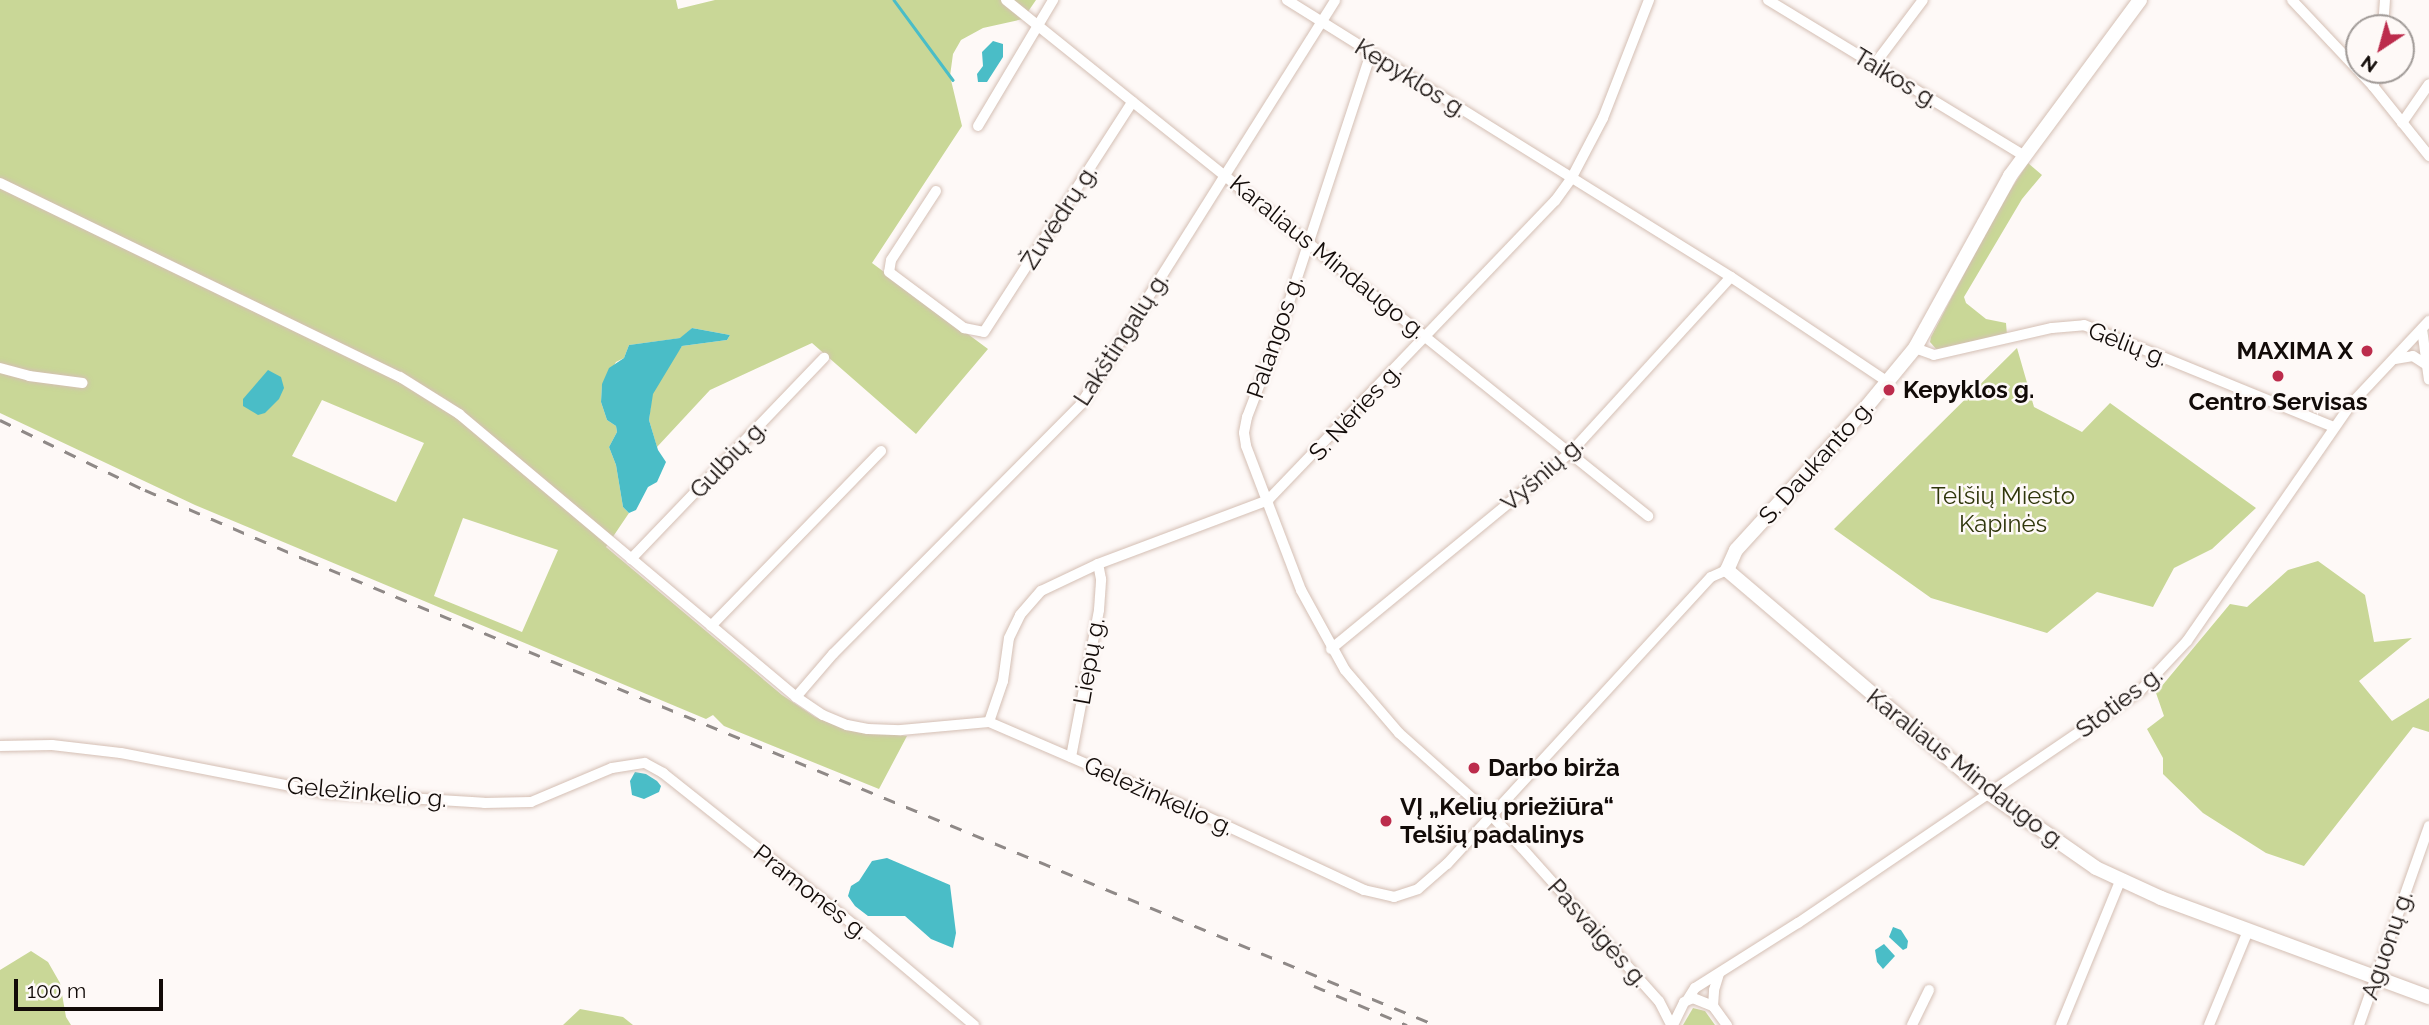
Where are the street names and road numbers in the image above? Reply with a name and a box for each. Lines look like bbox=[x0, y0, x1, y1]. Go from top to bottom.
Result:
street label: Kepyklos g. bbox=[1350, 32, 1472, 124]
street label: Taikos g. bbox=[1848, 41, 1944, 115]
street label: Žuvėdrų g. bbox=[1015, 159, 1103, 275]
street label: Karaliaus Mindaugo g. bbox=[1224, 169, 1432, 345]
street label: Lakštingalų g. bbox=[1067, 267, 1175, 411]
street label: Palangos g. bbox=[1241, 272, 1309, 402]
street label: Gėlių g. bbox=[2084, 316, 2172, 372]
street label: S. Nėries g. bbox=[1303, 357, 1407, 467]
street label: S. Daukanto g. bbox=[1753, 394, 1879, 530]
street label: Gulbių g. bbox=[684, 414, 772, 504]
street label: Vyšnių g. bbox=[1495, 431, 1589, 517]
street label: Liepų g. bbox=[1067, 615, 1111, 707]
street label: Stoties g. bbox=[2070, 660, 2168, 744]
street label: Karaliaus Mindaugo g. bbox=[1861, 683, 2071, 855]
street label: Geležinkelio g. bbox=[1080, 750, 1238, 842]
street label: Geležinkelio g. bbox=[286, 771, 448, 813]
street label: Pramonės g. bbox=[748, 838, 874, 946]
street label: Pasvaigės g. bbox=[1542, 873, 1654, 993]
street label: Aguonų g. bbox=[2355, 887, 2419, 1003]

